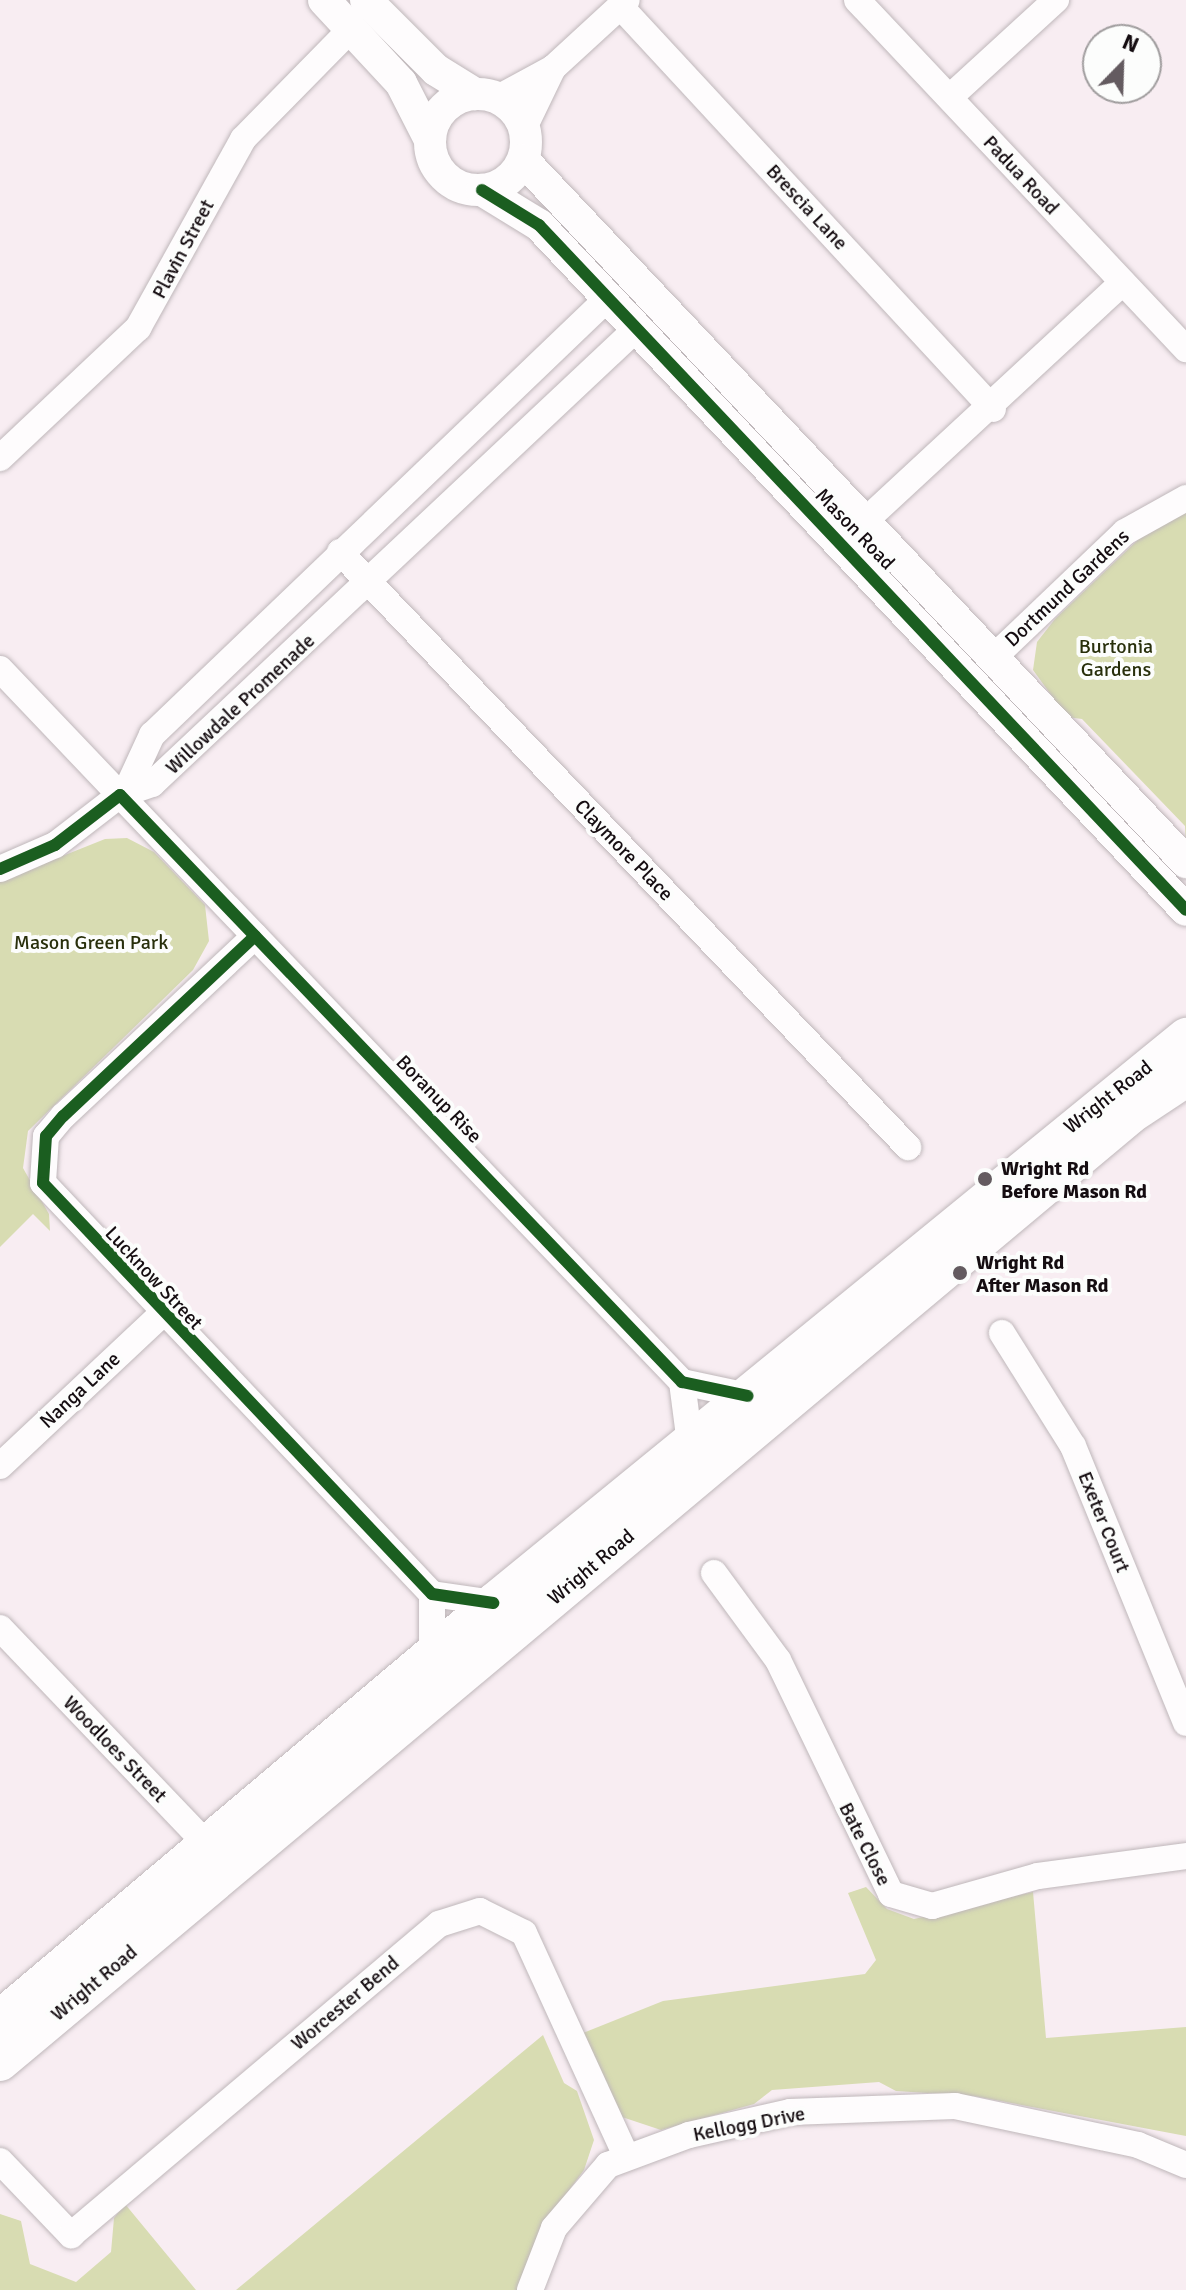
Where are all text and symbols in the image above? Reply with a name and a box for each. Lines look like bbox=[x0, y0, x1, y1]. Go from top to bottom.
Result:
north arrow bbox=[1082, 24, 1162, 104]
text: N bbox=[1118, 28, 1143, 59]
street label: Padua Road bbox=[978, 130, 1064, 220]
street label: Brescia Lane bbox=[761, 159, 853, 255]
street label: Plavin Street bbox=[147, 195, 219, 303]
street label: Mason Road bbox=[810, 483, 900, 575]
street label: Dortmund Gardens bbox=[1000, 524, 1134, 652]
street label: Willowdale Promenade bbox=[160, 629, 320, 779]
park label: Burtonia Gardens bbox=[1079, 635, 1153, 682]
street label: Claymore Place bbox=[570, 794, 678, 906]
park label: Mason Green Park bbox=[14, 930, 168, 954]
street label: Boranup Rise bbox=[391, 1050, 487, 1148]
street label: Wright Road bbox=[1059, 1055, 1157, 1139]
place label: Wright Rd Before Mason Rd bbox=[1001, 1156, 1147, 1203]
marker: Wright Rd Before Mason Rd bbox=[976, 1170, 994, 1188]
street label: Lucknow Street bbox=[100, 1221, 208, 1335]
place label: Wright Rd After Mason Rd bbox=[976, 1250, 1109, 1297]
marker: Wright Rd After Mason Rd bbox=[951, 1264, 969, 1282]
street label: Nanga Lane bbox=[35, 1347, 125, 1433]
street label: Exeter Court bbox=[1073, 1468, 1135, 1576]
street label: Wright Road bbox=[543, 1524, 639, 1610]
street label: Woodloes Street bbox=[58, 1691, 172, 1807]
street label: Bate Close bbox=[834, 1798, 896, 1890]
street label: Wright Road bbox=[46, 1940, 142, 2026]
street label: Worcester Bend bbox=[286, 1951, 404, 2055]
street label: Kellogg Drive bbox=[691, 2101, 807, 2147]

